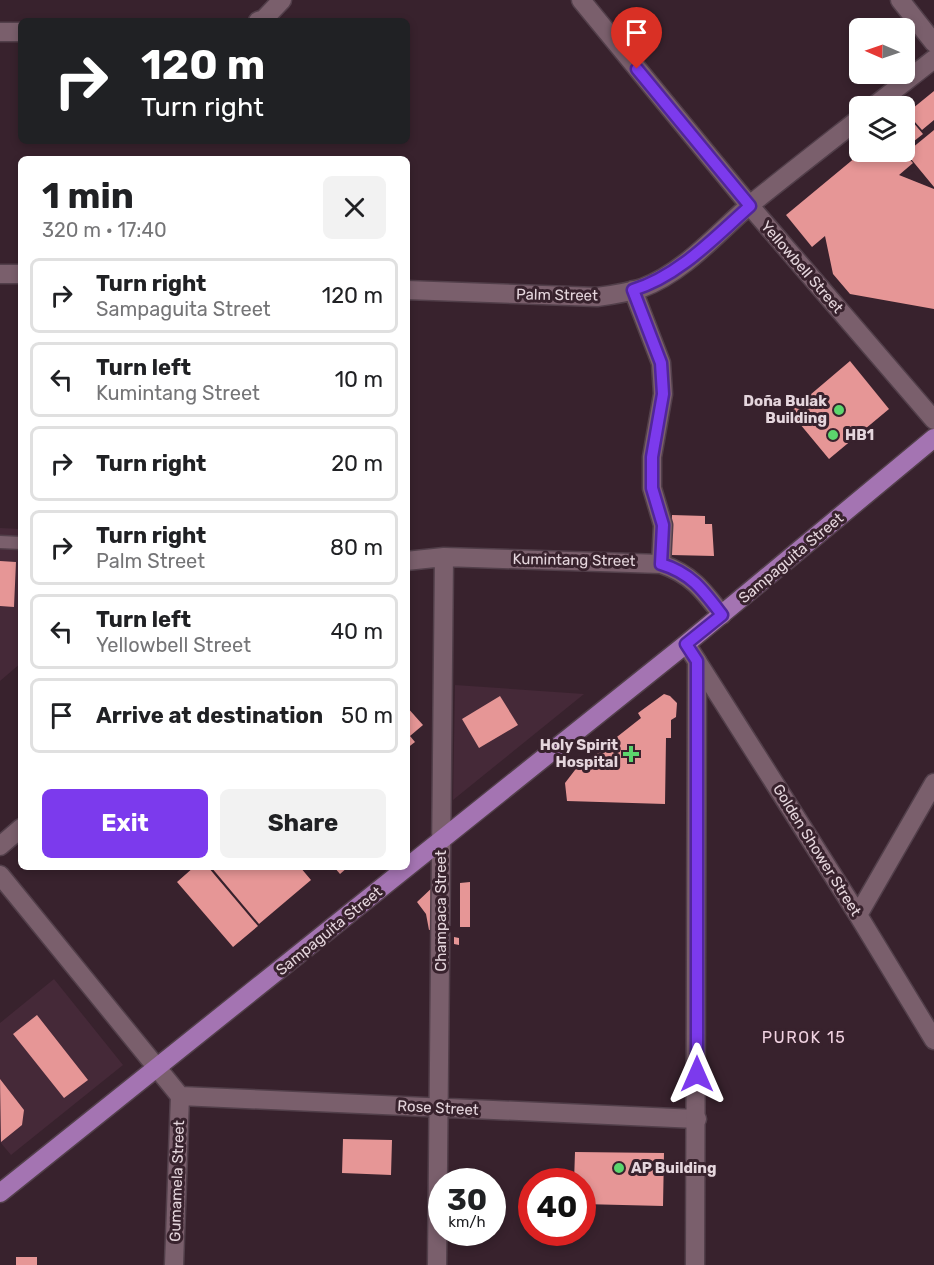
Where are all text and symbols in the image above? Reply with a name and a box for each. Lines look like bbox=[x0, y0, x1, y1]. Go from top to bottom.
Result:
pin bbox=[611, 7, 662, 69]
icon: arrive bbox=[620, 16, 653, 49]
north arrow bbox=[849, 18, 915, 84]
map controls bbox=[849, 18, 915, 162]
text: 120 m bbox=[141, 40, 265, 90]
icon: right bbox=[42, 42, 120, 120]
text: Turn right bbox=[141, 91, 264, 123]
button: layers bbox=[849, 96, 915, 162]
text: 1 min bbox=[42, 174, 134, 217]
button: close bbox=[323, 176, 386, 239]
street label: Yellowbell Street bbox=[757, 217, 847, 317]
text: 320 m · 17:40 bbox=[42, 218, 167, 242]
text: Turn right bbox=[96, 270, 206, 297]
icon: right bbox=[45, 279, 78, 312]
text: 120 m bbox=[322, 282, 383, 309]
street label: Palm Street bbox=[516, 285, 598, 305]
text: Sampaguita Street bbox=[96, 297, 271, 321]
text: Turn left bbox=[96, 354, 191, 381]
icon: left bbox=[45, 363, 78, 396]
text: 10 m bbox=[335, 366, 383, 393]
text: Kumintang Street bbox=[96, 381, 260, 405]
place label: Doña Bulak Building bbox=[743, 392, 827, 427]
marker: Doña Bulak Building bbox=[832, 403, 846, 417]
place label: HB1 bbox=[845, 426, 874, 444]
marker: HB1 bbox=[826, 428, 840, 442]
icon: right bbox=[45, 447, 78, 480]
text: Turn right bbox=[96, 450, 206, 477]
text: 20 m bbox=[331, 450, 383, 477]
street label: Sampaguita Street bbox=[735, 509, 847, 607]
text: Turn right bbox=[96, 522, 206, 549]
icon: right bbox=[45, 531, 78, 564]
text: 80 m bbox=[330, 534, 383, 561]
text: Palm Street bbox=[96, 549, 205, 573]
street label: Kumintang Street bbox=[512, 550, 636, 570]
text: Turn left bbox=[96, 606, 191, 633]
icon: left bbox=[45, 615, 78, 648]
text: 40 m bbox=[330, 618, 383, 645]
text: Yellowbell Street bbox=[96, 633, 251, 657]
icon: arrive bbox=[45, 699, 78, 732]
text: Arrive at destination bbox=[96, 702, 323, 729]
text: 50 m bbox=[341, 702, 393, 729]
place label: Holy Spirit Hospital bbox=[540, 736, 618, 771]
marker: Holy Spirit Hospital bbox=[622, 745, 640, 763]
street label: Golden Shower Street bbox=[769, 781, 865, 919]
button: Exit bbox=[42, 789, 208, 858]
button: Share bbox=[220, 789, 386, 858]
street label: Champaca Street bbox=[432, 850, 450, 972]
street label: Sampaguita Street bbox=[272, 883, 386, 979]
district label: PUROK 15 bbox=[762, 1028, 846, 1047]
position arrow bbox=[665, 1042, 729, 1106]
street label: Rose Street bbox=[397, 1097, 479, 1119]
street label: Gumamela Street bbox=[166, 1120, 188, 1242]
place label: AP Building bbox=[631, 1159, 716, 1177]
marker: AP Building bbox=[612, 1161, 626, 1175]
speed limit sign: 40 bbox=[518, 1168, 596, 1246]
text: 30 bbox=[447, 1182, 487, 1218]
text: km/h bbox=[448, 1213, 486, 1231]

